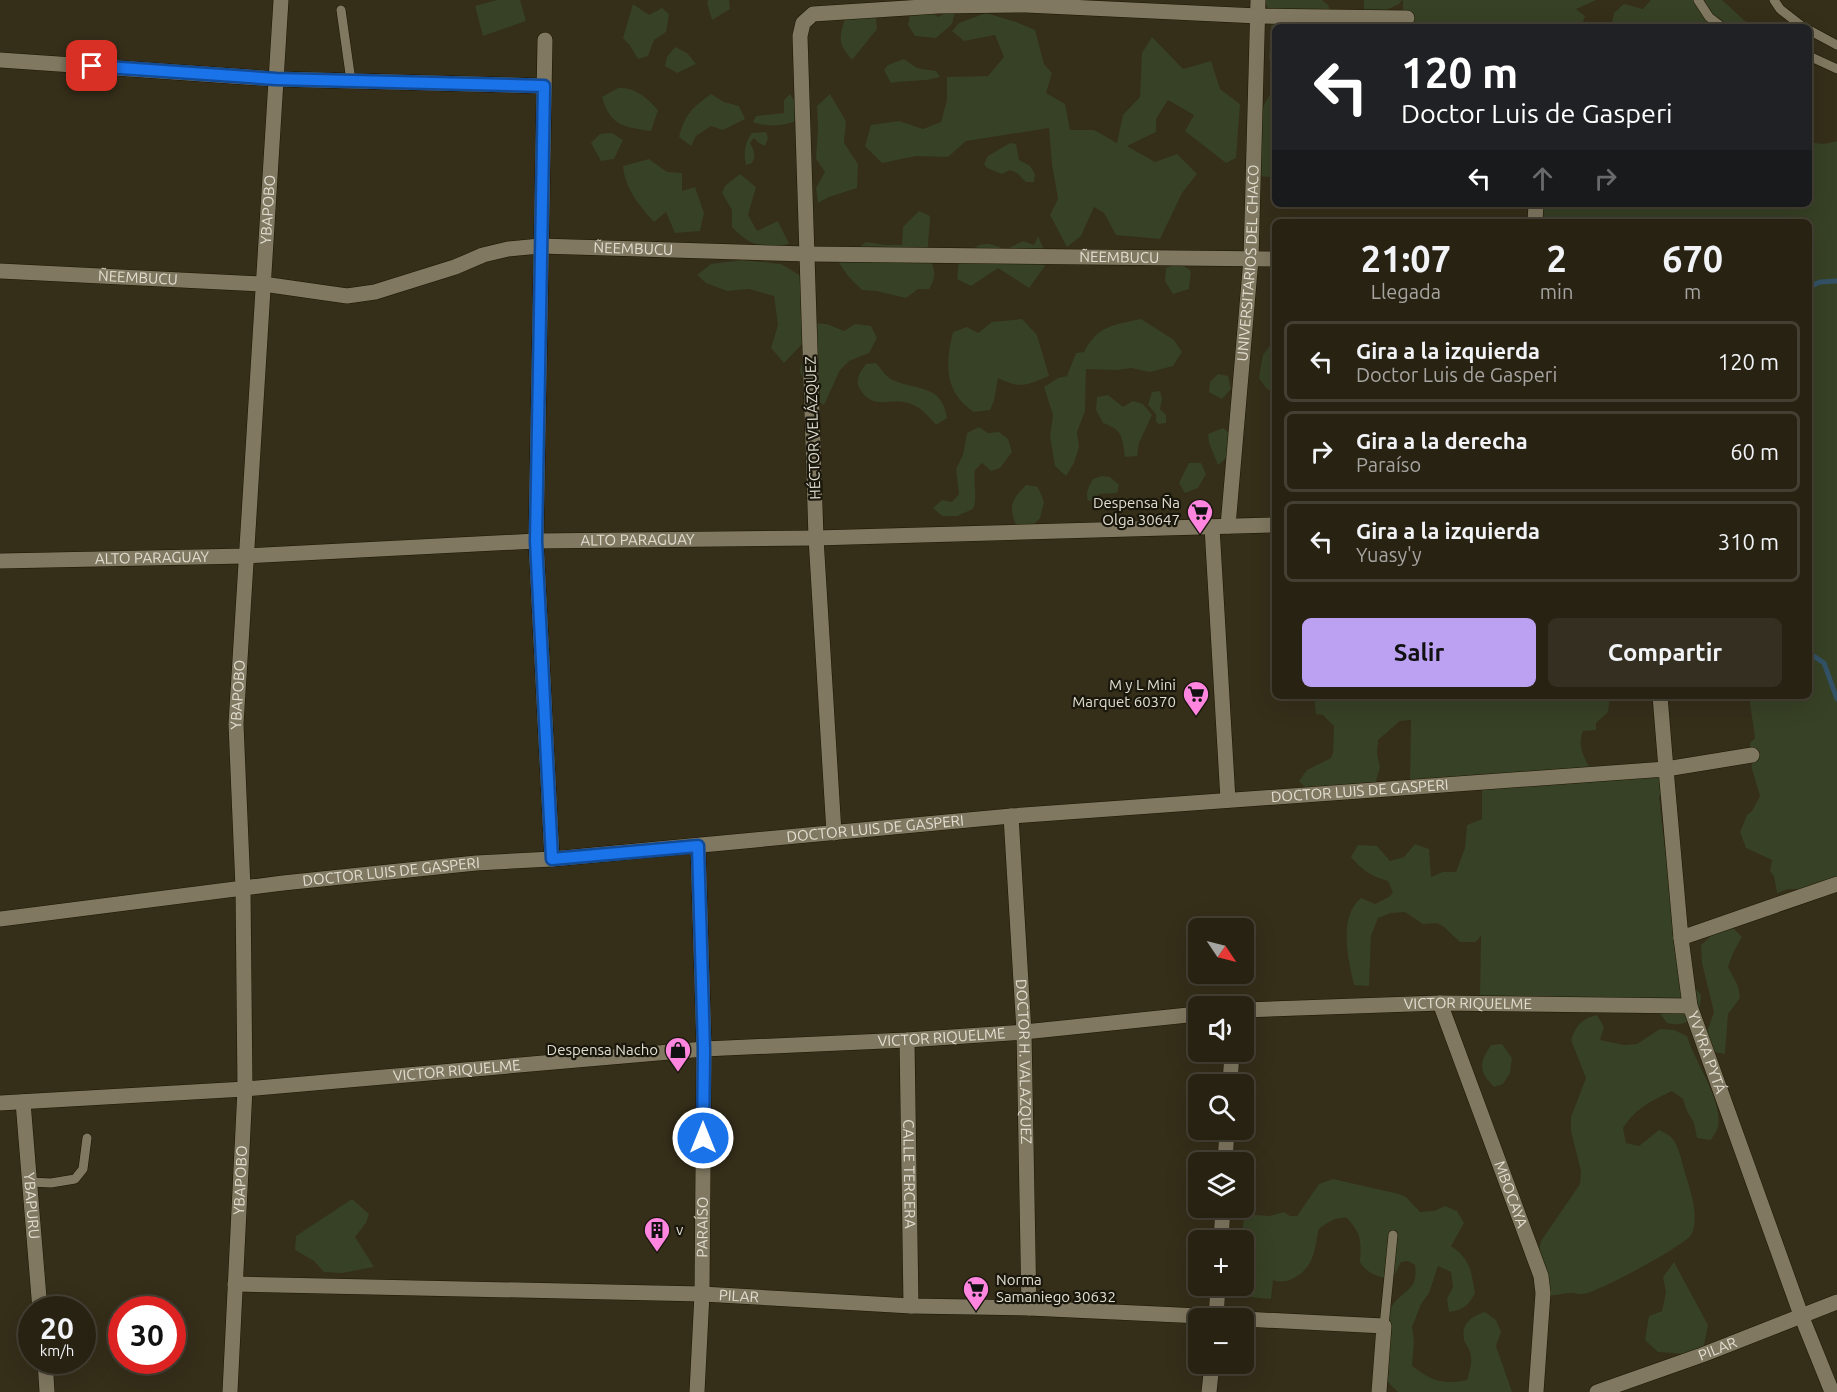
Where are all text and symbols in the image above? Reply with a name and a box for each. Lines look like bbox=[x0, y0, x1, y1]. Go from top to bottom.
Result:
pin bbox=[66, 40, 117, 91]
icon: left bbox=[1302, 48, 1380, 126]
icon: arrive bbox=[75, 49, 108, 82]
text: 120 m bbox=[1401, 49, 1518, 96]
text: Doctor Luis de Gasperi bbox=[1401, 98, 1673, 128]
icon: left bbox=[1463, 162, 1496, 195]
icon: ahead bbox=[1526, 162, 1559, 195]
icon: right bbox=[1589, 162, 1622, 195]
street label: UNIVERSITARIOS DEL CHACO bbox=[1233, 164, 1262, 362]
street label: YBAPOBO bbox=[257, 174, 278, 245]
text: 21:07 bbox=[1361, 238, 1451, 279]
text: 2 bbox=[1546, 238, 1567, 279]
text: 670 bbox=[1662, 238, 1723, 279]
street label: ÑEEMBUCU bbox=[593, 239, 674, 258]
street label: ÑEEMBUCU bbox=[1079, 248, 1159, 266]
street label: ÑEEMBUCU bbox=[98, 267, 178, 288]
text: Llegada bbox=[1371, 280, 1441, 303]
text: min bbox=[1540, 280, 1573, 303]
text: m bbox=[1684, 280, 1701, 303]
text: Gira a la izquierda bbox=[1356, 338, 1540, 363]
icon: left bbox=[1305, 345, 1338, 378]
text: 120 m bbox=[1718, 349, 1779, 374]
street label: HÉCTOR VELÁZQUEZ bbox=[802, 356, 823, 500]
text: Doctor Luis de Gasperi bbox=[1356, 363, 1557, 386]
text: Gira a la derecha bbox=[1356, 428, 1528, 453]
icon: right bbox=[1305, 435, 1338, 468]
text: 60 m bbox=[1730, 439, 1779, 464]
text: Paraíso bbox=[1356, 453, 1421, 476]
place label: Despensa Ña Olga 30647 bbox=[1093, 494, 1180, 528]
supermarket icon: Despensa Ña Olga 30647 bbox=[1185, 497, 1215, 535]
text: Gira a la izquierda bbox=[1356, 518, 1540, 543]
icon: left bbox=[1305, 525, 1338, 558]
text: 310 m bbox=[1718, 529, 1779, 554]
street label: ALTO PARAGUAY bbox=[580, 530, 695, 549]
text: Yuasy'y bbox=[1356, 543, 1422, 566]
street label: ALTO PARAGUAY bbox=[95, 548, 210, 567]
button: Salir bbox=[1302, 618, 1536, 687]
button: Compartir bbox=[1548, 618, 1782, 687]
street label: YBAPOBO bbox=[227, 659, 248, 730]
place label: M y L Mini Marquet 60370 bbox=[1072, 676, 1176, 710]
supermarket icon: M y L Mini Marquet 60370 bbox=[1181, 679, 1211, 717]
street label: DOCTOR LUIS DE GASPERI bbox=[1270, 776, 1449, 805]
street label: DOCTOR LUIS DE GASPERI bbox=[786, 811, 965, 845]
street label: DOCTOR LUIS DE GASPERI bbox=[302, 854, 480, 889]
north arrow bbox=[1188, 918, 1254, 984]
map controls bbox=[1188, 918, 1254, 1374]
street label: DOCTOR H. VALAZQUEZ bbox=[1013, 978, 1035, 1144]
street label: VICTOR RIQUELME bbox=[1404, 994, 1532, 1012]
button: sound bbox=[1188, 996, 1254, 1062]
street label: YVYRA PYTÁ bbox=[1685, 1009, 1730, 1096]
street label: VICTOR RIQUELME bbox=[877, 1024, 1006, 1049]
shop icon: Despensa Nacho bbox=[663, 1035, 693, 1073]
place label: Despensa Nacho bbox=[547, 1041, 658, 1058]
street label: VICTOR RIQUELME bbox=[392, 1056, 521, 1084]
button: search bbox=[1188, 1074, 1254, 1140]
position arrow bbox=[671, 1106, 735, 1170]
street label: CALLE TERCERA bbox=[900, 1119, 919, 1229]
street label: YBAPOBO bbox=[230, 1145, 250, 1215]
button: layers bbox=[1188, 1152, 1254, 1218]
street label: MBOCAYA bbox=[1491, 1158, 1531, 1230]
street label: YBAPURU bbox=[21, 1172, 43, 1240]
street label: PARAÍSO bbox=[693, 1197, 711, 1258]
building icon: v bbox=[642, 1215, 672, 1253]
place label: v bbox=[676, 1221, 684, 1238]
button: + bbox=[1188, 1230, 1254, 1296]
place label: Norma Samaniego 30632 bbox=[996, 1271, 1116, 1305]
supermarket icon: Norma Samaniego 30632 bbox=[961, 1274, 991, 1312]
street label: PILAR bbox=[718, 1286, 759, 1305]
speed limit sign: 30 bbox=[108, 1296, 186, 1374]
button: − bbox=[1188, 1308, 1254, 1374]
text: 20 bbox=[40, 1311, 74, 1345]
street label: PILAR bbox=[1696, 1333, 1739, 1364]
text: km/h bbox=[40, 1342, 74, 1359]

